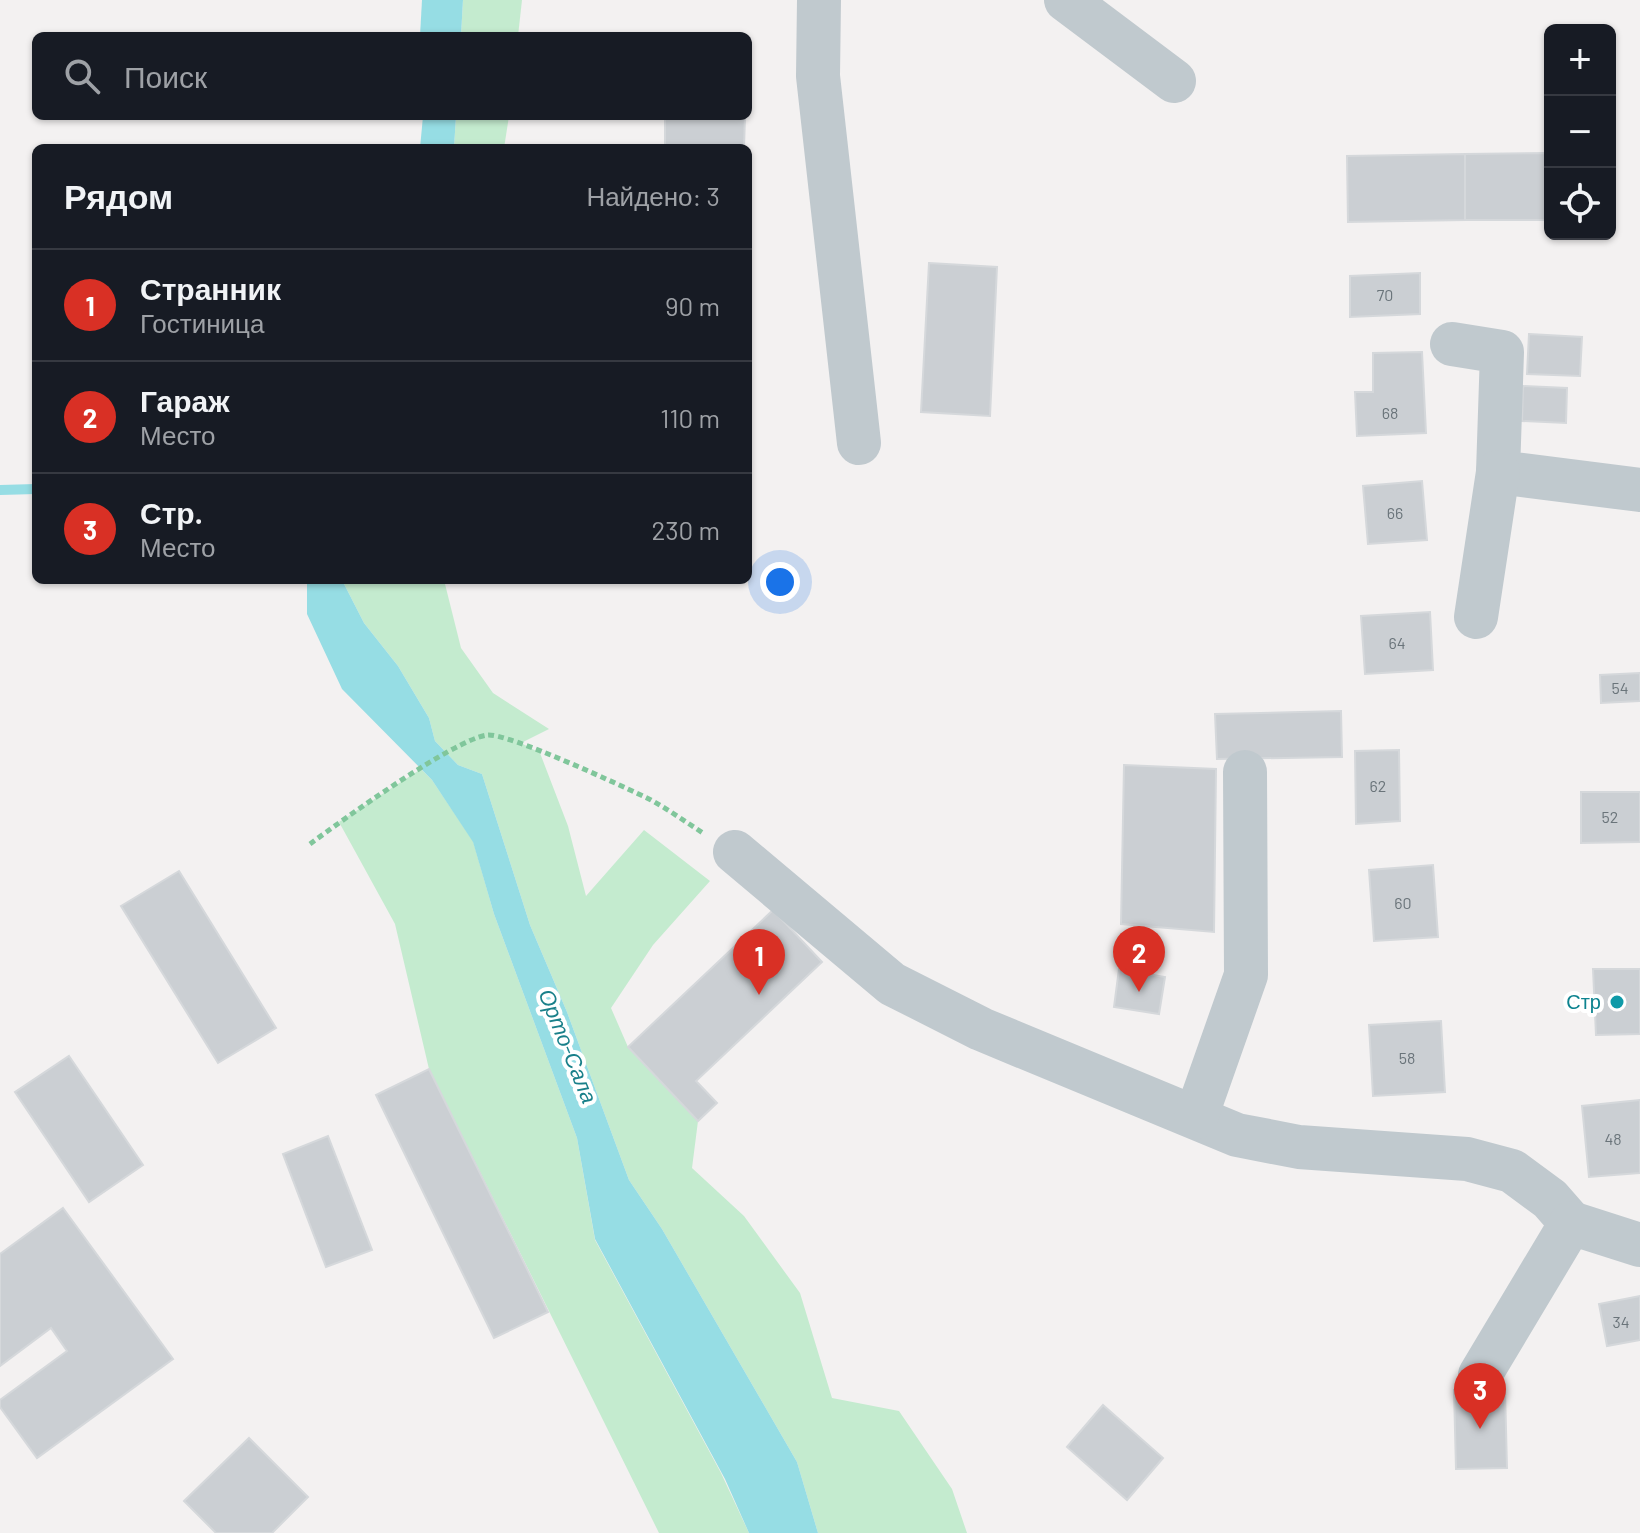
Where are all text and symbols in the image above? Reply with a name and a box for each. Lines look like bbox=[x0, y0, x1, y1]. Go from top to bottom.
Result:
map controls bbox=[1544, 24, 1616, 240]
button: + bbox=[1544, 24, 1616, 96]
search box bbox=[32, 32, 752, 120]
icon: search bbox=[60, 54, 104, 98]
text: Поиск bbox=[124, 58, 207, 94]
button: − bbox=[1544, 96, 1616, 168]
button: locate bbox=[1544, 168, 1616, 240]
text: Рядом bbox=[64, 175, 173, 216]
text: Найдено: 3 bbox=[586, 180, 720, 211]
text: Странник bbox=[140, 270, 281, 306]
house number: 70 bbox=[1377, 285, 1393, 304]
text: 1 bbox=[85, 290, 95, 321]
text: 90 m bbox=[665, 290, 720, 321]
text: Гостиница bbox=[140, 307, 264, 338]
text: Гараж bbox=[140, 382, 230, 418]
text: 2 bbox=[83, 402, 97, 433]
text: 110 m bbox=[660, 402, 720, 433]
house number: 68 bbox=[1382, 403, 1398, 422]
text: Место bbox=[140, 419, 216, 450]
text: Стр. bbox=[140, 494, 203, 530]
house number: 66 bbox=[1387, 503, 1403, 522]
text: 3 bbox=[83, 514, 97, 545]
text: 230 m bbox=[651, 514, 720, 545]
text: Место bbox=[140, 531, 216, 562]
your location bbox=[760, 562, 800, 602]
house number: 64 bbox=[1388, 633, 1406, 652]
house number: 54 bbox=[1611, 678, 1629, 697]
house number: 62 bbox=[1370, 776, 1386, 795]
house number: 52 bbox=[1602, 807, 1618, 826]
house number: 60 bbox=[1394, 893, 1412, 912]
pin: 2 bbox=[1113, 926, 1165, 992]
pin: 1 bbox=[733, 929, 785, 995]
water label: Орто-Сала bbox=[533, 985, 604, 1107]
place label: Стр bbox=[1566, 989, 1601, 1013]
marker: Стр bbox=[1608, 993, 1626, 1011]
house number: 58 bbox=[1399, 1048, 1415, 1067]
house number: 48 bbox=[1604, 1129, 1622, 1148]
house number: 34 bbox=[1612, 1312, 1630, 1331]
pin: 3 bbox=[1454, 1363, 1506, 1429]

